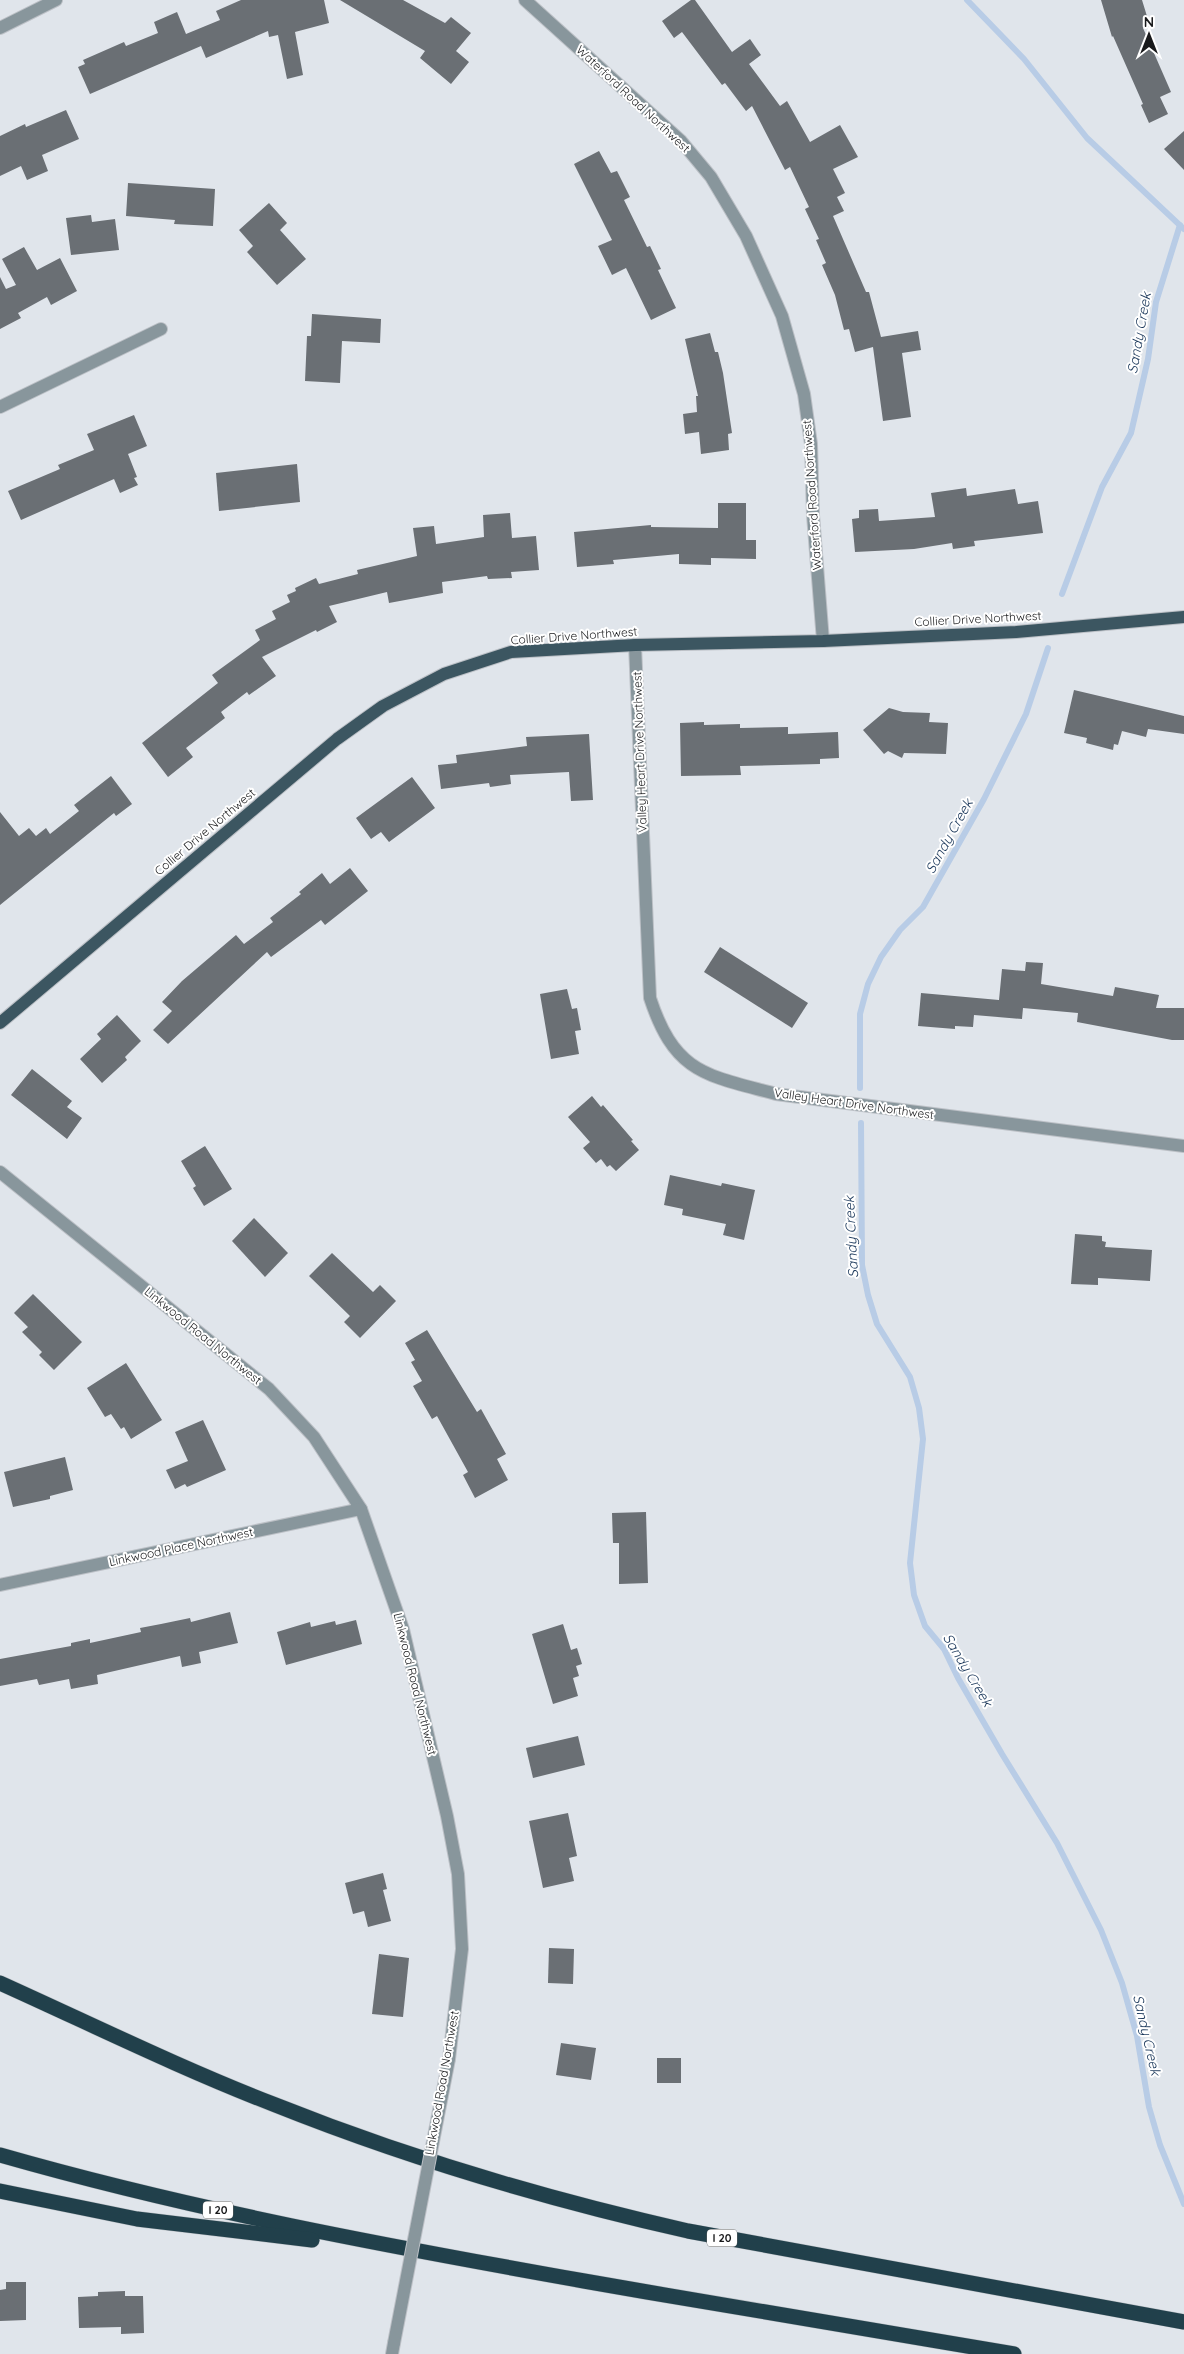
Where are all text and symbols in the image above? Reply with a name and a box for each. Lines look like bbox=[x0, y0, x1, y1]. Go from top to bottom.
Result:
north arrow bbox=[1124, 10, 1174, 60]
text: N bbox=[1144, 13, 1154, 31]
street label: Waterford Road Northwest bbox=[573, 42, 693, 155]
water label: Sandy Creek bbox=[1123, 289, 1155, 375]
street label: Waterford Road Northwest bbox=[799, 420, 824, 570]
street label: Collier Drive Northwest bbox=[914, 608, 1042, 629]
street label: Collier Drive Northwest bbox=[510, 624, 638, 647]
street label: Valley Heart Drive Northwest bbox=[629, 671, 650, 833]
street label: Collier Drive Northwest bbox=[151, 785, 258, 878]
water label: Sandy Creek bbox=[921, 794, 978, 876]
street label: Valley Heart Drive Northwest bbox=[773, 1085, 935, 1122]
water label: Sandy Creek bbox=[840, 1194, 862, 1279]
street label: Linkwood Road Northwest bbox=[142, 1284, 265, 1388]
street label: Linkwood Place Northwest bbox=[108, 1524, 254, 1569]
street label: Linkwood Road Northwest bbox=[390, 1611, 440, 1757]
water label: Sandy Creek bbox=[939, 1630, 998, 1711]
water label: Sandy Creek bbox=[1129, 1993, 1165, 2079]
street label: Linkwood Road Northwest bbox=[421, 2010, 462, 2156]
road number: I 20 bbox=[203, 2202, 233, 2218]
road number: I 20 bbox=[707, 2230, 737, 2246]

